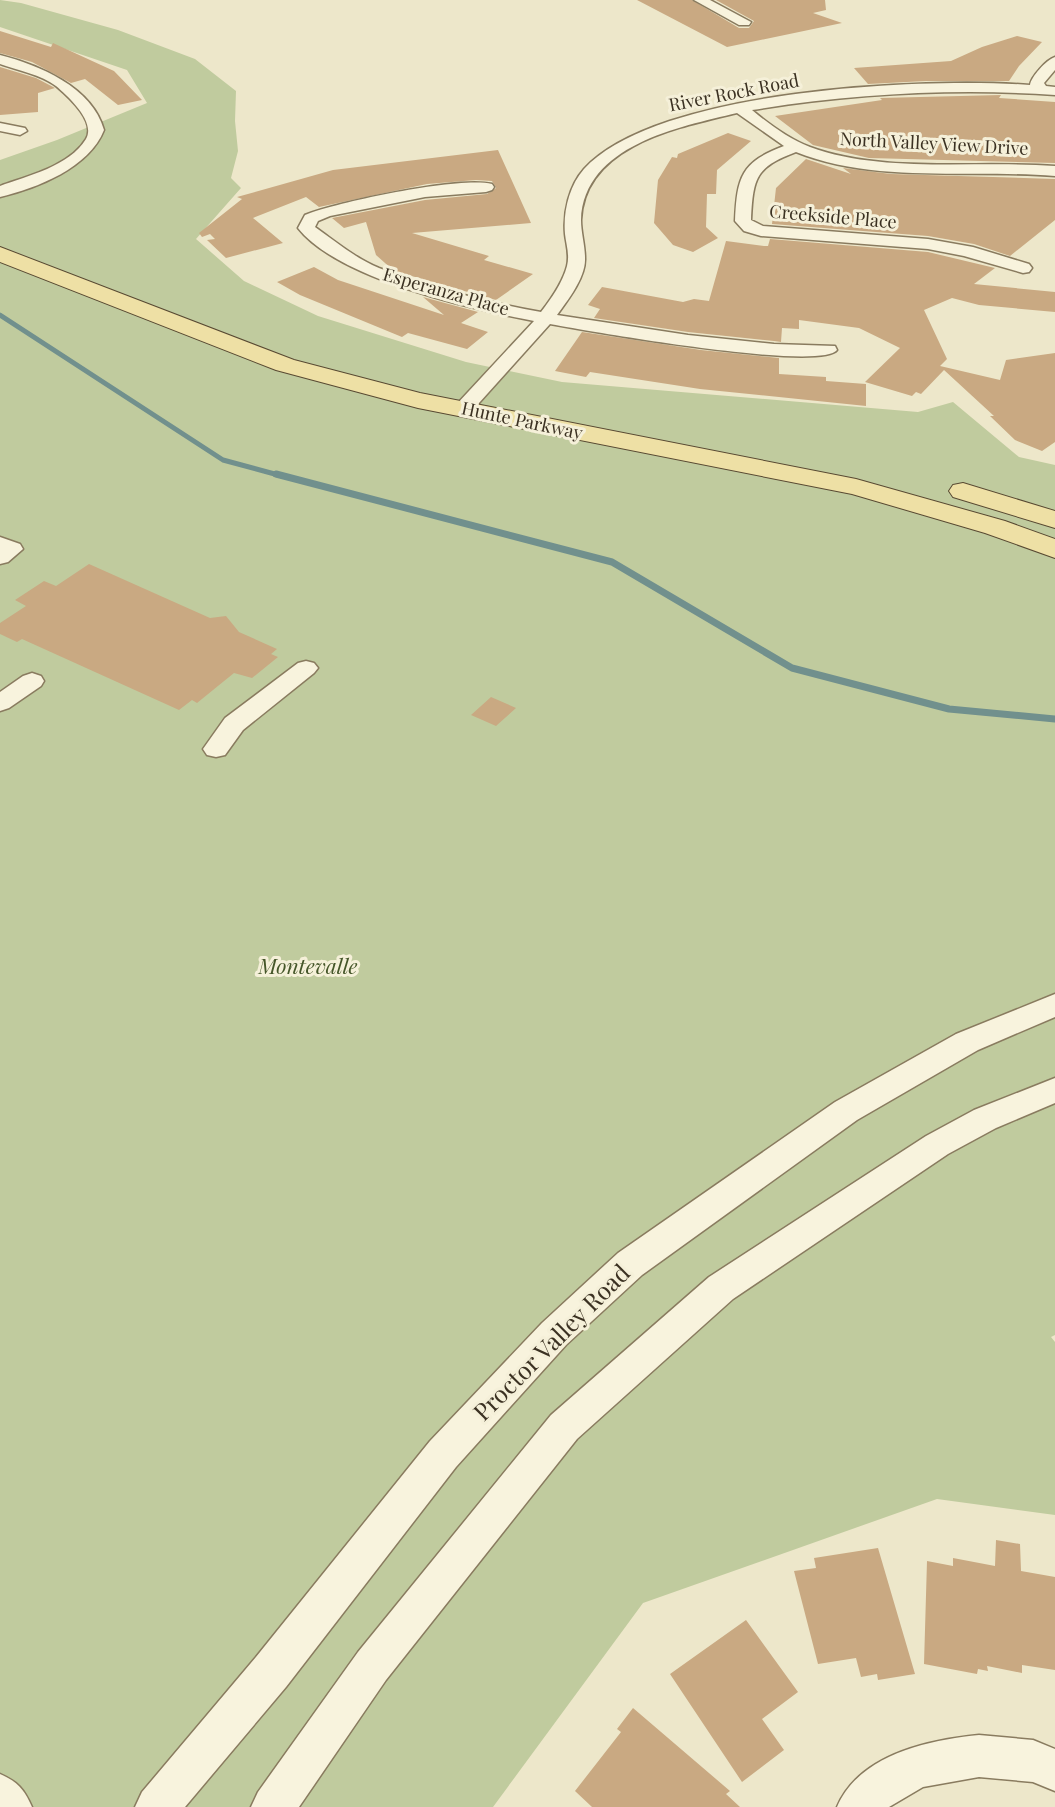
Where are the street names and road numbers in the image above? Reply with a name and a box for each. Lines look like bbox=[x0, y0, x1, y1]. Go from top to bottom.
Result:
street label: River Rock Road bbox=[667, 68, 802, 116]
street label: North Valley View Drive bbox=[839, 126, 1029, 160]
street label: Creekside Place bbox=[768, 198, 898, 234]
street label: Esperanza Place bbox=[380, 262, 512, 321]
street label: Hunte Parkway bbox=[459, 395, 585, 445]
street label: Proctor Valley Road bbox=[465, 1256, 636, 1427]

